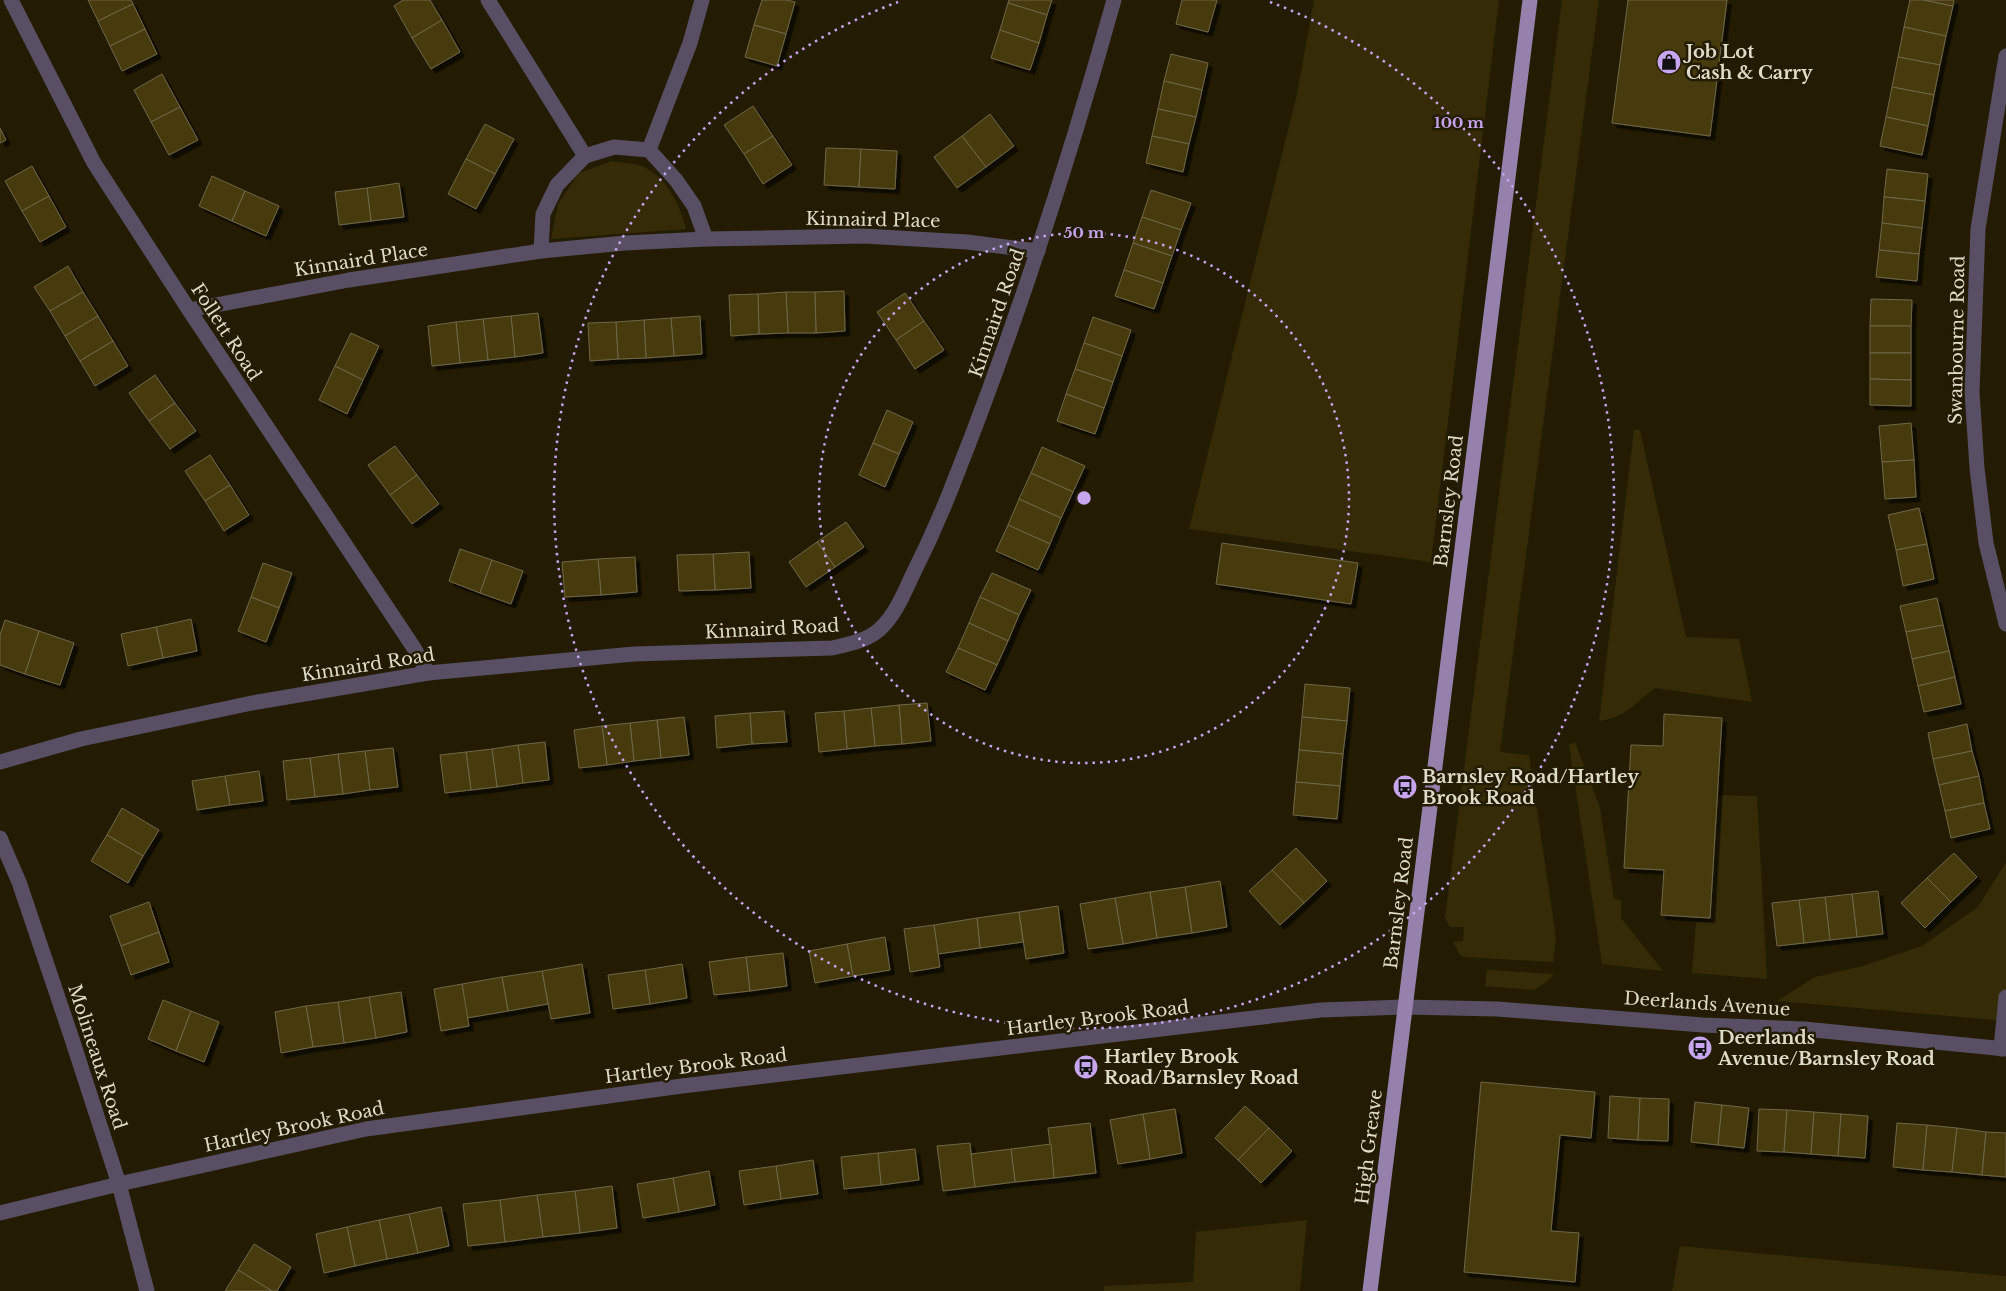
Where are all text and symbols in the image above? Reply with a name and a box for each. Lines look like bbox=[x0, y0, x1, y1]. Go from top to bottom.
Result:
place label: Job Lot Cash & Carry bbox=[1682, 41, 1813, 84]
shop icon: Job Lot Cash & Carry bbox=[1656, 49, 1682, 75]
text: 100 m bbox=[1434, 113, 1484, 132]
street label: Kinnaird Place bbox=[805, 208, 941, 232]
text: 50 m bbox=[1064, 223, 1105, 242]
street label: Kinnaird Place bbox=[293, 239, 429, 281]
street label: Kinnaird Road bbox=[965, 246, 1029, 380]
street label: Swanbourne Road bbox=[1945, 255, 1969, 425]
street label: Follett Road bbox=[186, 279, 266, 385]
street label: Barnsley Road bbox=[1430, 434, 1468, 568]
centre of rings bbox=[1075, 489, 1093, 507]
street label: Kinnaird Road bbox=[704, 614, 840, 644]
street label: Kinnaird Road bbox=[300, 644, 436, 686]
place label: Barnsley Road/Hartley Brook Road bbox=[1422, 766, 1639, 809]
bus stop icon: Barnsley Road/Hartley Brook Road bbox=[1392, 774, 1418, 800]
street label: Barnsley Road bbox=[1380, 836, 1418, 970]
street label: Molineaux Road bbox=[63, 982, 131, 1132]
street label: Deerlands Avenue bbox=[1623, 987, 1791, 1021]
street label: Hartley Brook Road bbox=[1005, 996, 1191, 1040]
place label: Deerlands Avenue/Barnsley Road bbox=[1717, 1027, 1935, 1070]
bus stop icon: Deerlands Avenue/Barnsley Road bbox=[1687, 1035, 1713, 1061]
street label: Hartley Brook Road bbox=[603, 1044, 789, 1088]
place label: Hartley Brook Road/Barnsley Road bbox=[1104, 1046, 1299, 1089]
bus stop icon: Hartley Brook Road/Barnsley Road bbox=[1073, 1054, 1099, 1080]
street label: High Greave bbox=[1351, 1088, 1387, 1206]
street label: Hartley Brook Road bbox=[202, 1097, 386, 1157]

